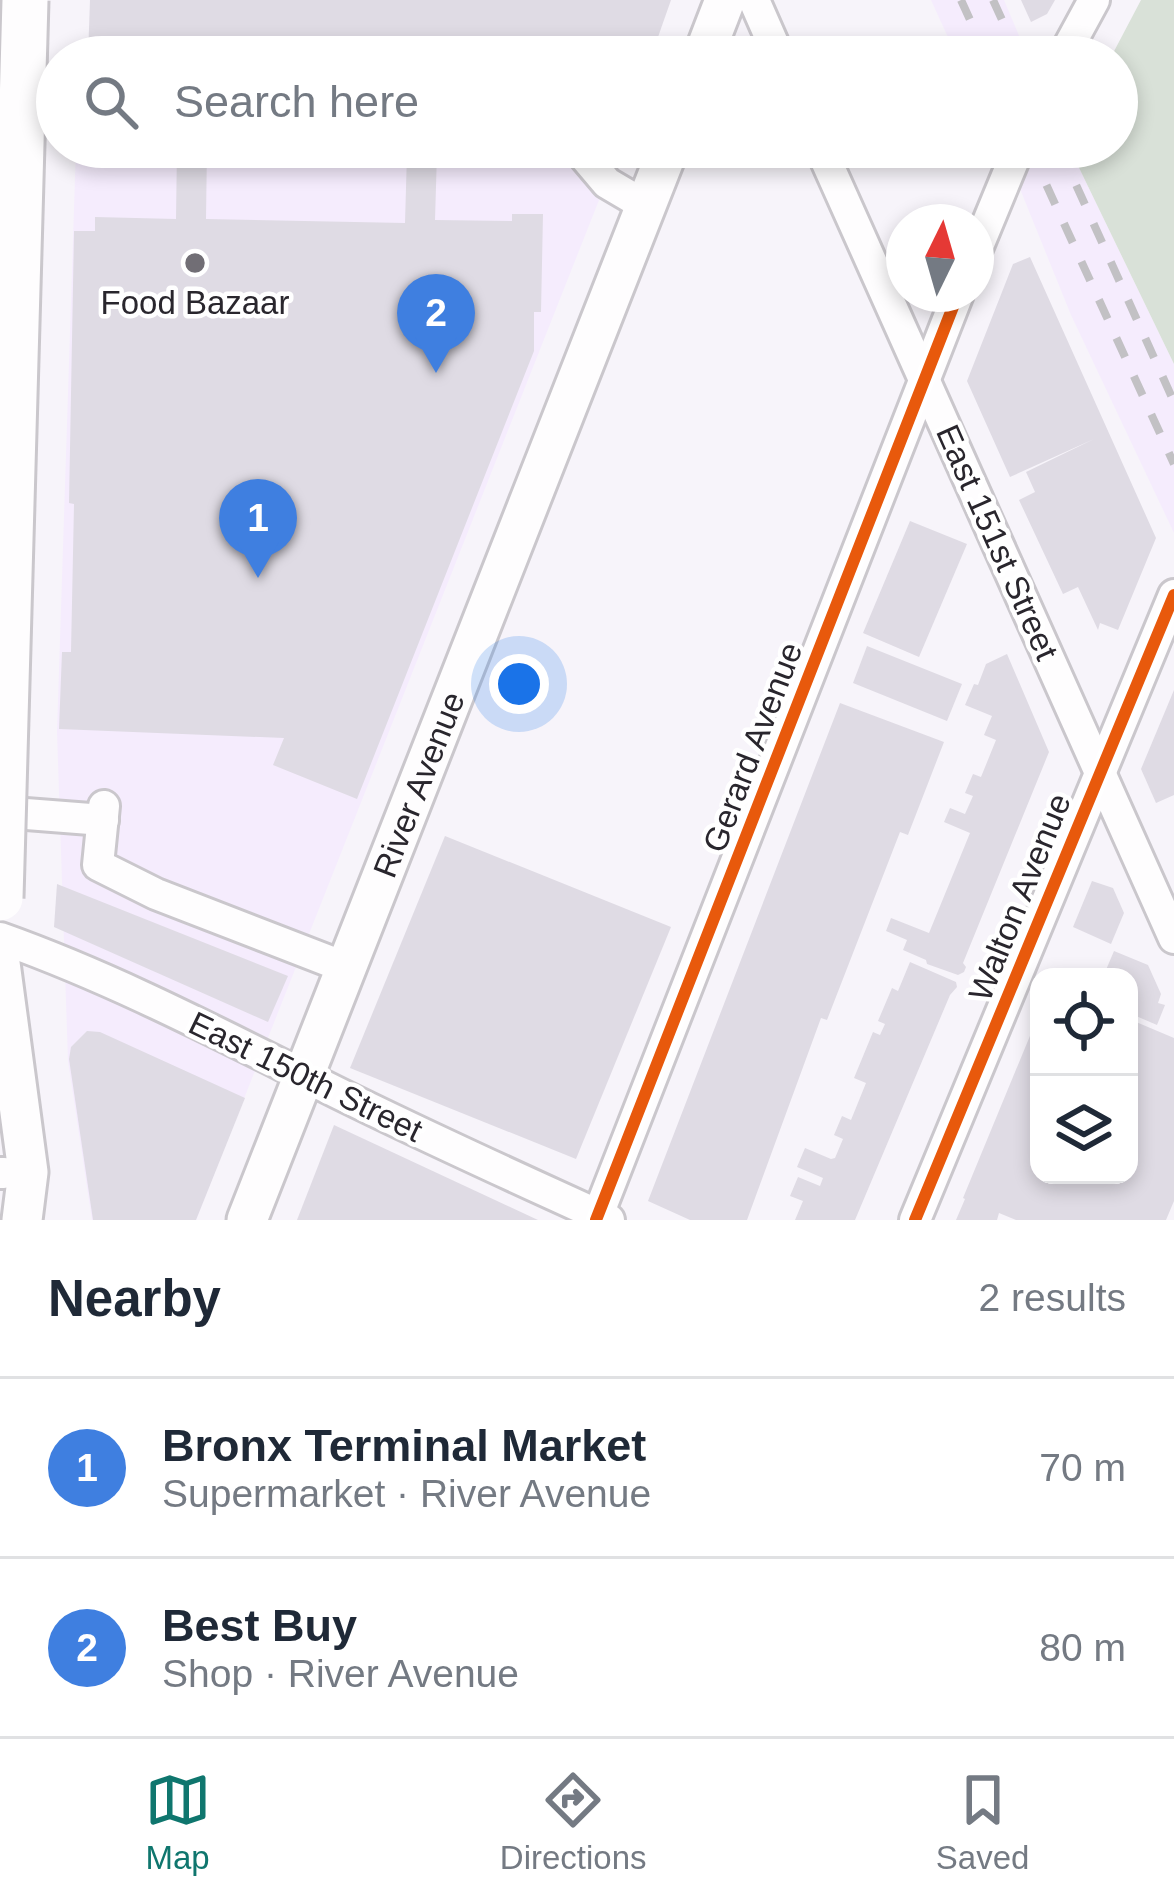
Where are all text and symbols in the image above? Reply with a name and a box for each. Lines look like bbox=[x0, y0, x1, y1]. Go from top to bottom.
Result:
search box bbox=[36, 36, 1138, 168]
icon: search bbox=[78, 69, 144, 135]
text: Search here bbox=[174, 76, 419, 127]
north arrow bbox=[886, 204, 994, 312]
marker: Food Bazaar bbox=[182, 250, 208, 276]
pin: 2 bbox=[397, 274, 475, 373]
place label: Food Bazaar bbox=[101, 284, 289, 321]
street label: East 151st Street bbox=[929, 419, 1066, 665]
pin: 1 bbox=[219, 479, 297, 578]
street label: Gerard Avenue bbox=[696, 637, 809, 857]
your location bbox=[489, 654, 549, 714]
street label: River Avenue bbox=[366, 687, 472, 883]
street label: Walton Avenue bbox=[961, 788, 1078, 1006]
map controls bbox=[1030, 968, 1138, 1184]
button: locate bbox=[1030, 968, 1138, 1076]
street label: East 150th Street bbox=[183, 1004, 428, 1149]
button: layers bbox=[1030, 1076, 1138, 1184]
text: Nearby bbox=[48, 1270, 221, 1327]
text: 2 results bbox=[979, 1276, 1126, 1319]
text: Bronx Terminal Market bbox=[162, 1420, 646, 1471]
text: 1 bbox=[76, 1446, 98, 1489]
text: 70 m bbox=[1039, 1446, 1126, 1489]
text: Supermarket · River Avenue bbox=[162, 1472, 651, 1515]
text: Best Buy bbox=[162, 1600, 357, 1651]
text: 2 bbox=[76, 1626, 98, 1669]
text: 80 m bbox=[1039, 1626, 1126, 1669]
text: Shop · River Avenue bbox=[162, 1652, 519, 1695]
tab: Map bbox=[145, 1767, 211, 1877]
tab: Directions bbox=[500, 1767, 647, 1877]
tab: Saved bbox=[936, 1767, 1029, 1877]

